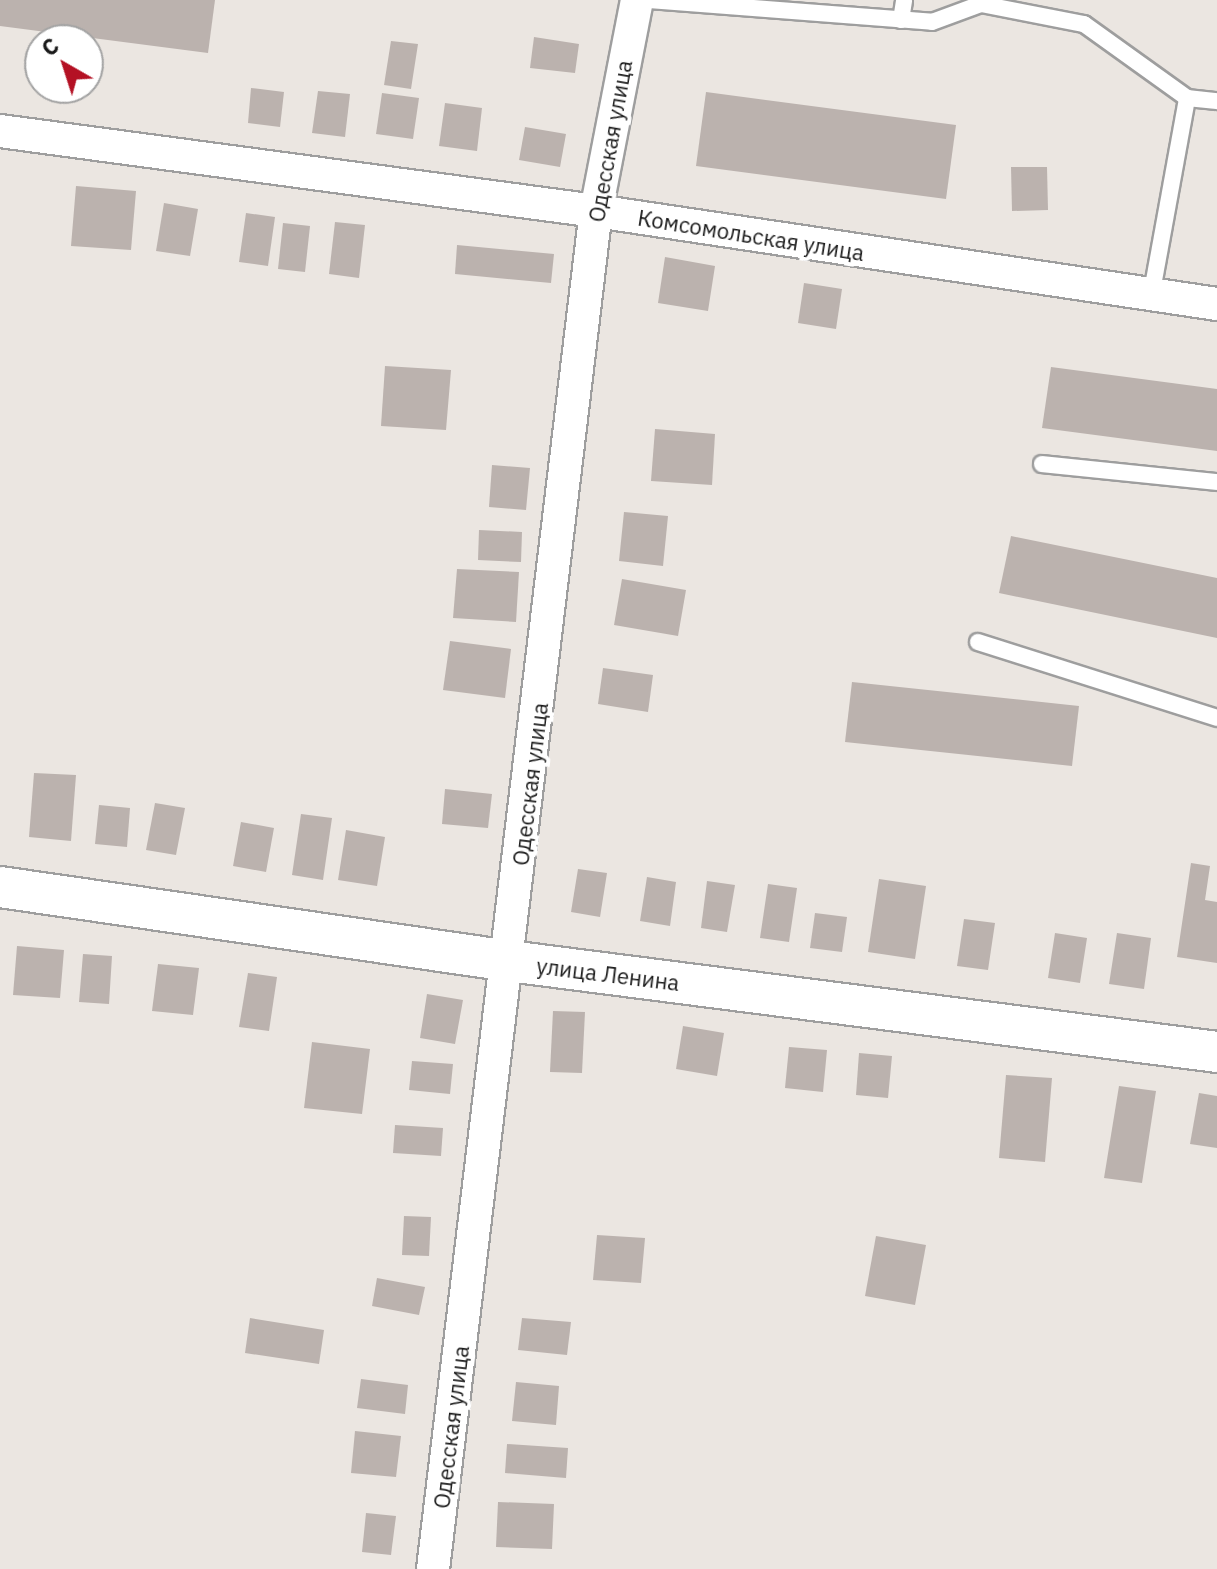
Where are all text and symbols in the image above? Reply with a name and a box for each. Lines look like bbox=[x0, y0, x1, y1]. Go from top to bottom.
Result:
north arrow bbox=[24, 24, 104, 104]
text: С bbox=[35, 31, 65, 62]
street label: Одесская улица bbox=[583, 58, 637, 224]
street label: Комсомольская улица bbox=[636, 204, 866, 266]
street label: Одесская улица bbox=[507, 701, 553, 867]
street label: улица Ленина bbox=[535, 952, 681, 996]
street label: Одесская улица bbox=[428, 1344, 474, 1510]

